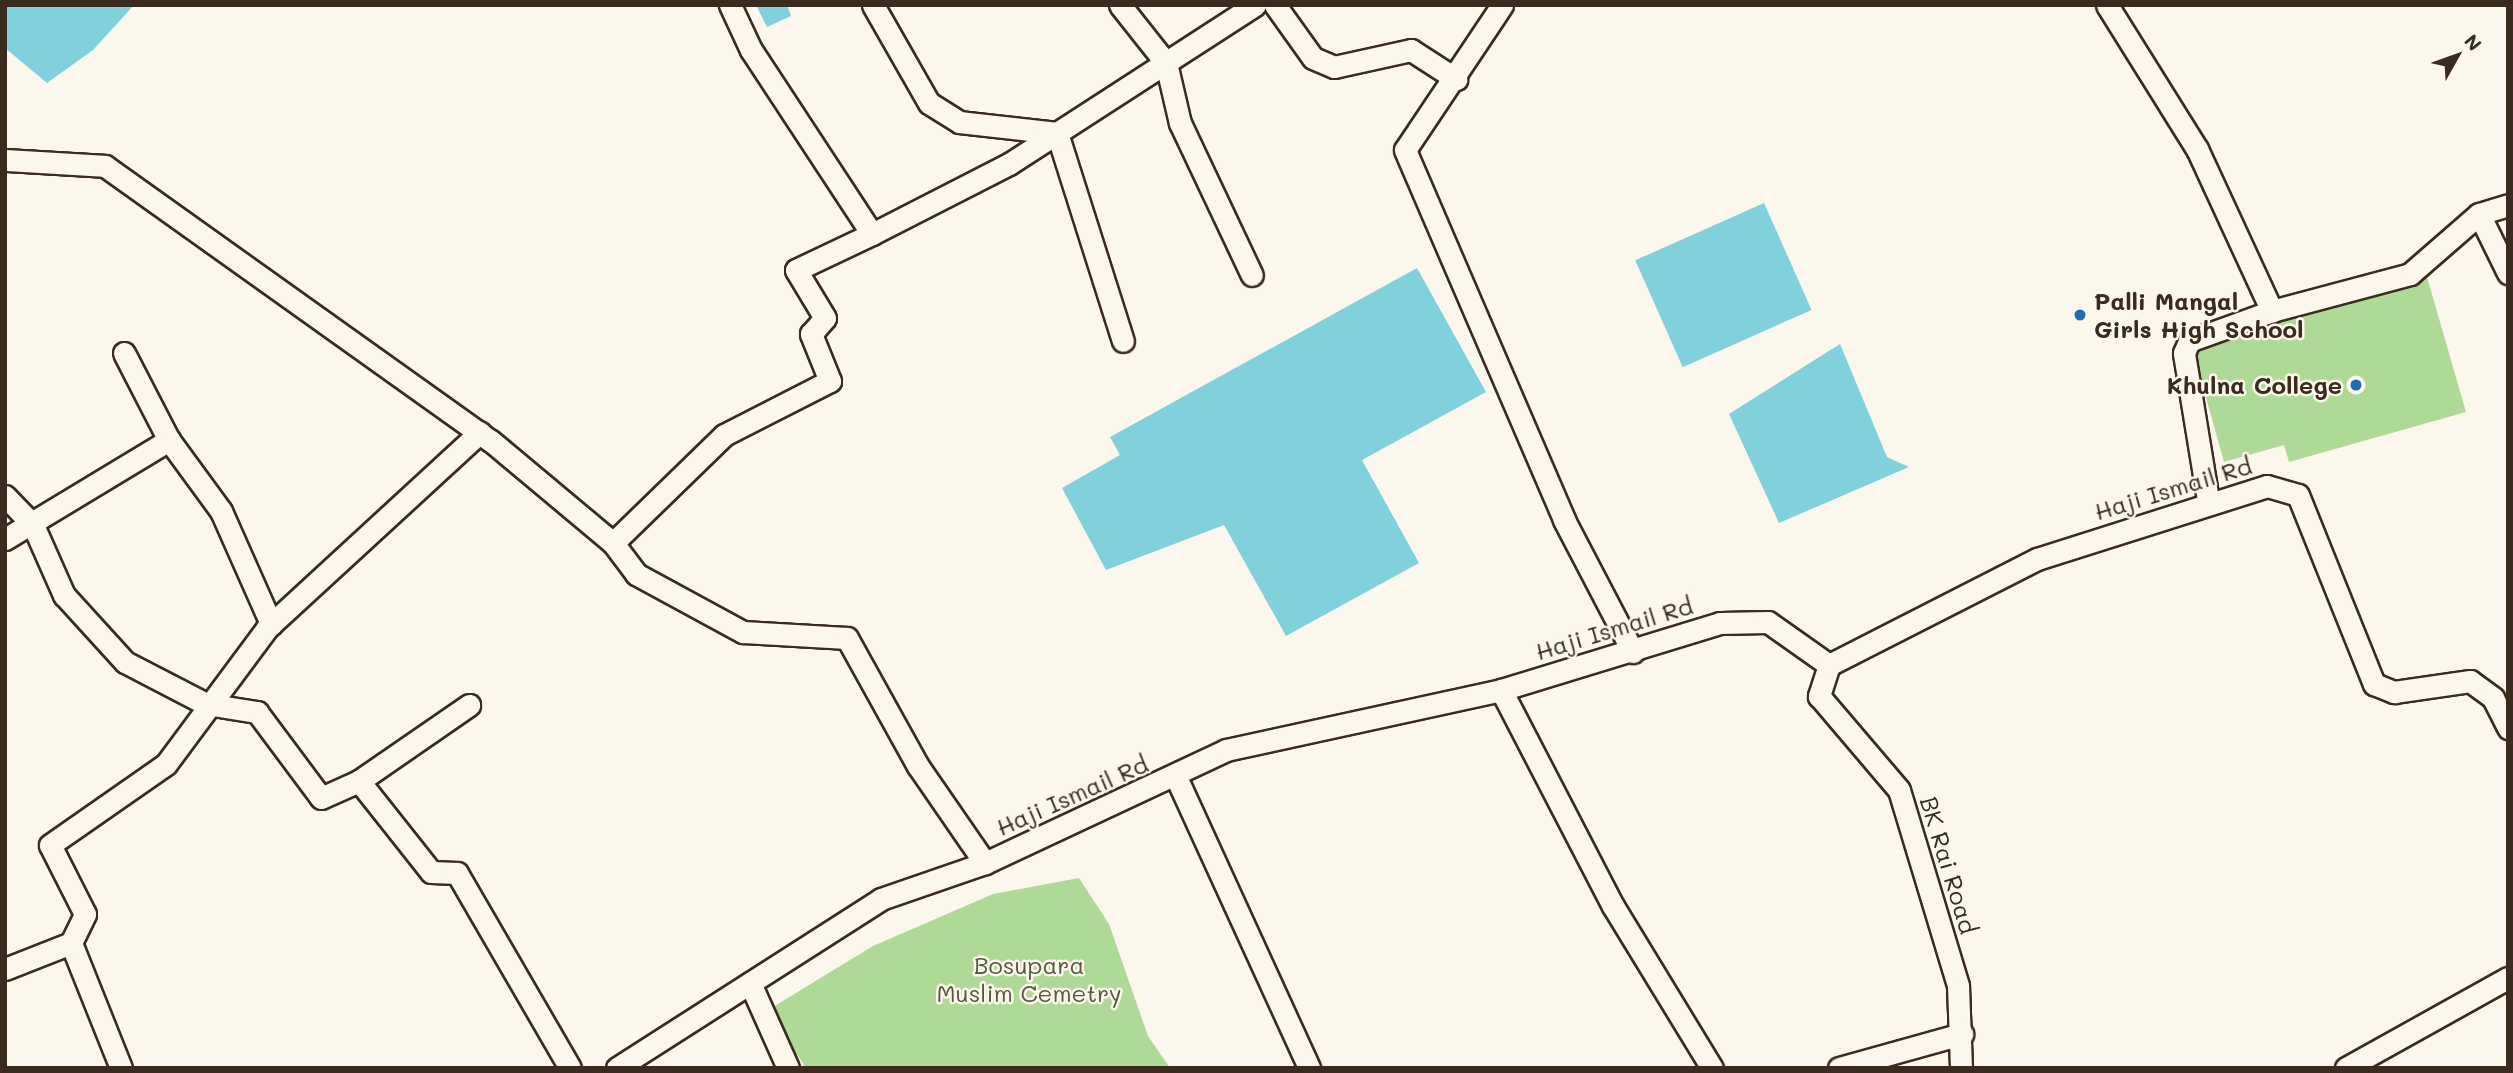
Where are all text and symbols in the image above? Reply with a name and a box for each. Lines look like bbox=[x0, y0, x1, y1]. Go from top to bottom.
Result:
north arrow bbox=[2422, 21, 2492, 91]
text: N bbox=[2459, 29, 2488, 56]
place label: Palli Mangal Girls High School bbox=[2094, 287, 2304, 343]
marker: Palli Mangal Girls High School bbox=[2072, 307, 2088, 323]
place label: Khulna College bbox=[2167, 371, 2342, 399]
marker: Khulna College bbox=[2348, 377, 2364, 393]
street label: Haji Ismail Rd bbox=[2091, 450, 2255, 526]
street label: Haji Ismail Rd bbox=[1532, 590, 1696, 666]
street label: Haji Ismail Rd bbox=[992, 749, 1152, 841]
street label: BK Rai Road bbox=[1914, 793, 1984, 937]
park label: Bosupara Muslim Cemetry bbox=[936, 951, 1122, 1007]

